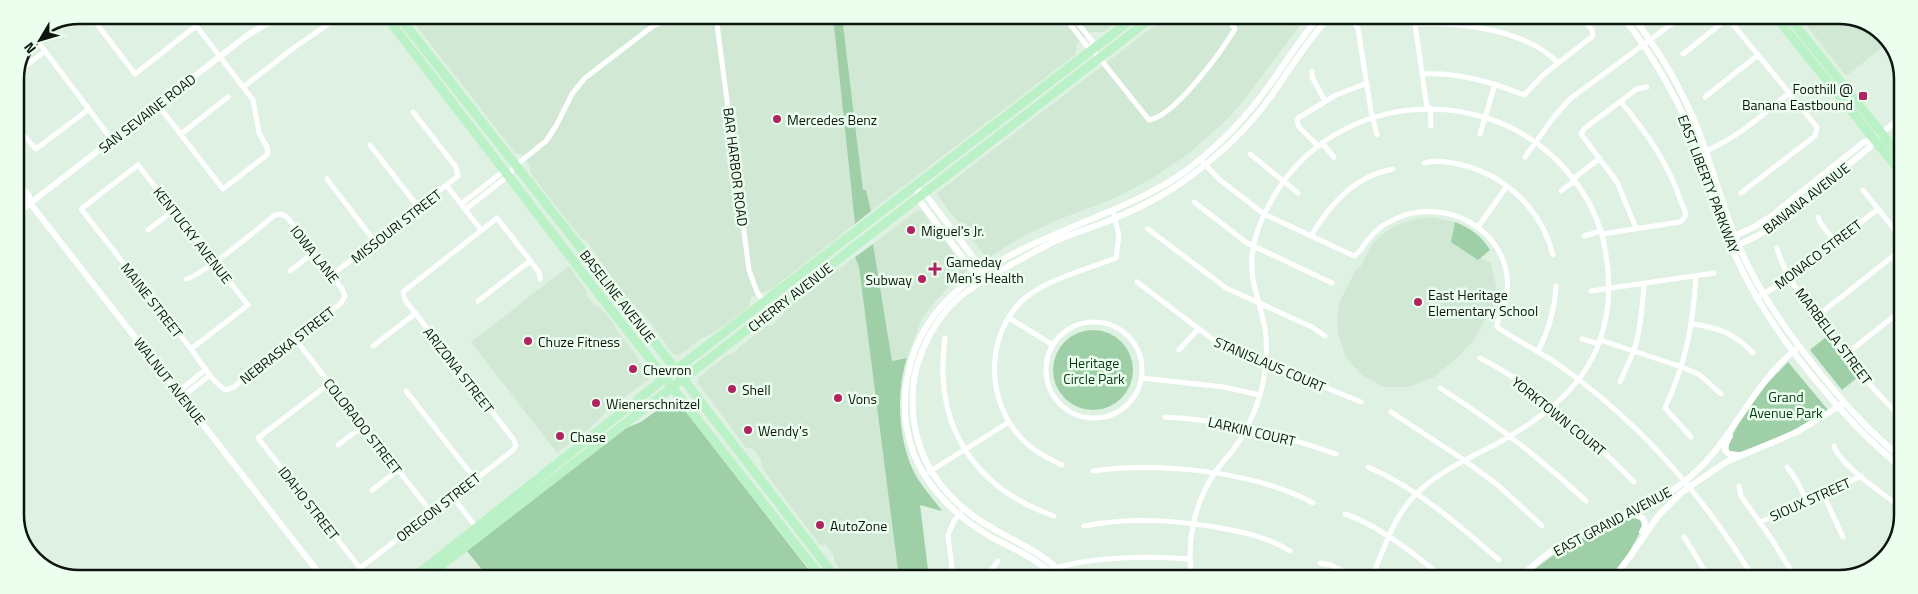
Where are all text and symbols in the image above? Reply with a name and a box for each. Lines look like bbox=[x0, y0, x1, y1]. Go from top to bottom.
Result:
north arrow bbox=[15, 15, 65, 65]
text: N bbox=[18, 38, 41, 59]
street label: SAN SEVAINE ROAD bbox=[94, 68, 200, 158]
place label: Foothill @ Banana Eastbound bbox=[1742, 78, 1853, 115]
marker: Foothill @ Banana Eastbound bbox=[1857, 90, 1869, 102]
street label: BAR HARBOR ROAD bbox=[718, 106, 754, 228]
place label: Mercedes Benz bbox=[787, 109, 877, 130]
street label: EAST LIBERTY PARKWAY bbox=[1673, 112, 1745, 257]
marker: Mercedes Benz bbox=[771, 113, 783, 125]
street label: BANANA AVENUE bbox=[1758, 157, 1854, 239]
street label: KENTUCKY AVENUE bbox=[148, 182, 238, 288]
street label: MISSOURI STREET bbox=[346, 183, 446, 268]
street label: MONACO STREET bbox=[1770, 214, 1867, 294]
place label: Miguel's Jr. bbox=[921, 220, 984, 241]
street label: IOWA LANE bbox=[286, 221, 344, 288]
marker: Miguel's Jr. bbox=[905, 224, 917, 236]
street label: BASELINE AVENUE bbox=[575, 245, 661, 347]
place label: Gameday Men's Health bbox=[946, 251, 1024, 288]
street label: CHERRY AVENUE bbox=[743, 257, 837, 337]
street label: MAINE STREET bbox=[116, 258, 188, 343]
marker: Gameday Men's Health bbox=[928, 262, 942, 276]
place label: Subway bbox=[865, 269, 912, 290]
marker: Subway bbox=[916, 273, 928, 285]
street label: MARBELLA STREET bbox=[1791, 283, 1878, 389]
place label: East Heritage Elementary School bbox=[1428, 284, 1538, 321]
marker: East Heritage Elementary School bbox=[1412, 296, 1424, 308]
street label: NEBRASKA STREET bbox=[235, 301, 340, 389]
street label: ARIZONA STREET bbox=[419, 322, 500, 418]
place label: Chuze Fitness bbox=[538, 331, 620, 352]
street label: STANISLAUS COURT bbox=[1211, 331, 1330, 397]
street label: WALNUT AVENUE bbox=[129, 333, 211, 429]
marker: Chuze Fitness bbox=[522, 335, 534, 347]
park label: Heritage Circle Park bbox=[1063, 352, 1125, 389]
place label: Chevron bbox=[643, 359, 691, 380]
marker: Chevron bbox=[627, 363, 639, 375]
street label: YORKTOWN COURT bbox=[1507, 371, 1611, 461]
street label: COLORADO STREET bbox=[319, 373, 408, 479]
place label: Shell bbox=[742, 379, 771, 400]
marker: Shell bbox=[726, 383, 738, 395]
park label: Grand Avenue Park bbox=[1749, 386, 1823, 423]
place label: Vons bbox=[848, 388, 877, 409]
marker: Vons bbox=[832, 392, 844, 404]
place label: Wienerschnitzel bbox=[606, 393, 700, 414]
marker: Wienerschnitzel bbox=[590, 397, 602, 409]
street label: LARKIN COURT bbox=[1206, 411, 1298, 451]
place label: Wendy's bbox=[758, 420, 808, 441]
marker: Wendy's bbox=[742, 424, 754, 436]
place label: Chase bbox=[570, 426, 606, 447]
marker: Chase bbox=[554, 430, 566, 442]
street label: IDAHO STREET bbox=[273, 462, 345, 545]
street label: OREGON STREET bbox=[391, 467, 485, 547]
street label: SIOUX STREET bbox=[1766, 472, 1854, 526]
street label: EAST GRAND AVENUE bbox=[1549, 481, 1675, 561]
place label: AutoZone bbox=[830, 515, 887, 536]
marker: AutoZone bbox=[814, 519, 826, 531]

